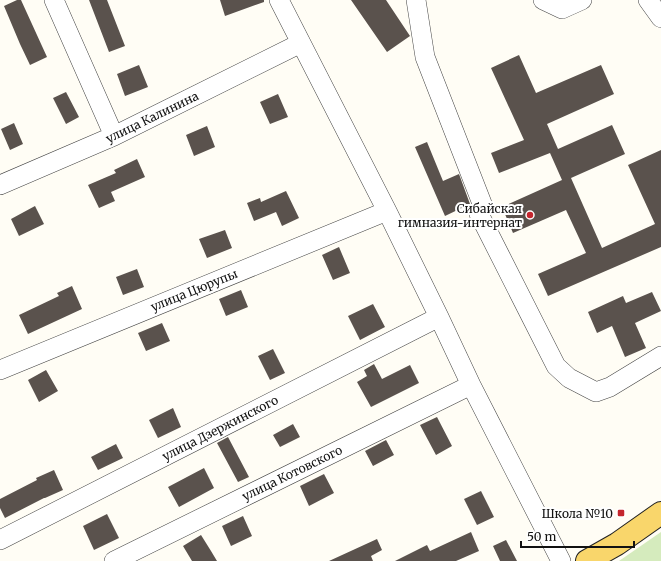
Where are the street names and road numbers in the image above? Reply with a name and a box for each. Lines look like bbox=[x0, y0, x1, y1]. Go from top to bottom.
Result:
street label: улица Калинина bbox=[103, 88, 201, 146]
street label: улица Цюрупы bbox=[148, 266, 240, 314]
street label: улица Дзержинского bbox=[159, 392, 281, 464]
street label: улица Котовского bbox=[239, 442, 345, 504]

